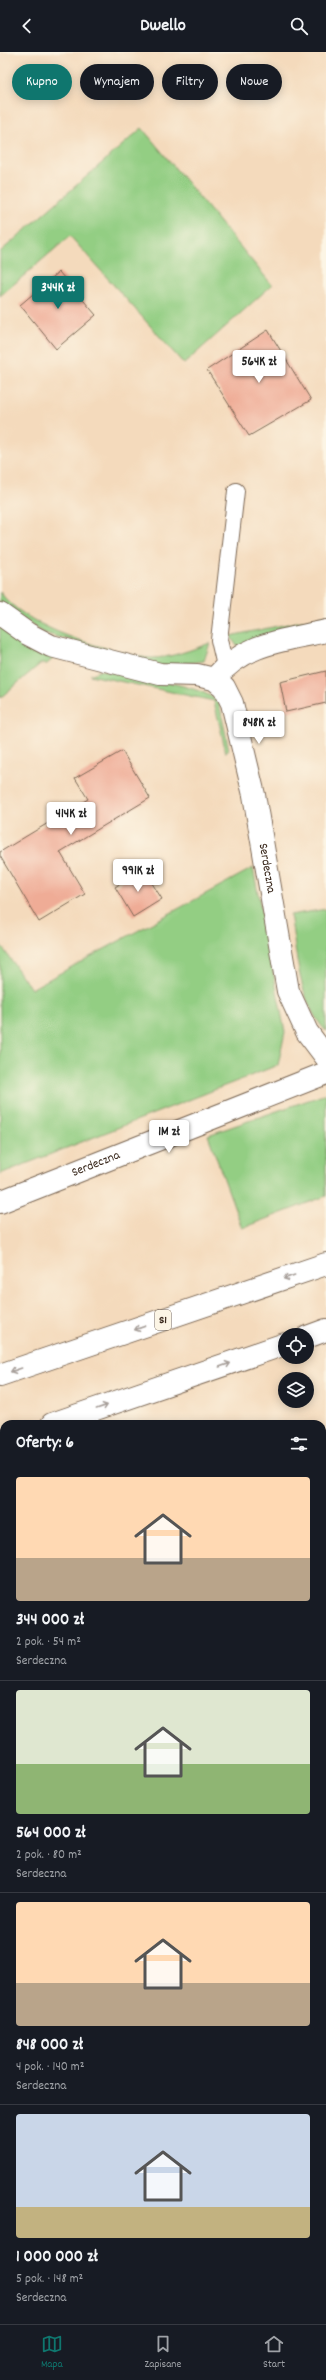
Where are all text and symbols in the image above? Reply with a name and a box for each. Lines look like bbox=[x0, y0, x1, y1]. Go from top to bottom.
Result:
text: Dwello bbox=[140, 14, 186, 39]
icon: back bbox=[16, 15, 38, 37]
icon: search bbox=[288, 15, 310, 37]
chip: Kupno bbox=[12, 64, 72, 100]
chip: Wynajem bbox=[80, 64, 154, 100]
chip: Filtry bbox=[162, 64, 218, 100]
chip: Nowe bbox=[226, 64, 282, 100]
pin: 344K zł bbox=[21, 276, 95, 310]
text: 344K zł bbox=[41, 279, 75, 298]
pin: 564K zł bbox=[222, 350, 296, 384]
text: 564K zł bbox=[242, 353, 277, 372]
pin: 848K zł bbox=[222, 711, 296, 745]
text: 848K zł bbox=[242, 714, 276, 733]
pin: 414K zł bbox=[34, 802, 108, 836]
text: 414K zł bbox=[56, 805, 86, 824]
street label: Serdeczna bbox=[253, 842, 281, 896]
pin: 991K zł bbox=[101, 859, 175, 893]
text: 991K zł bbox=[122, 862, 154, 881]
pin: 1M zł bbox=[141, 1120, 197, 1154]
text: 1M zł bbox=[158, 1123, 180, 1142]
street label: Serdeczna bbox=[69, 1146, 124, 1182]
one-way arrow bbox=[283, 1273, 295, 1281]
road number: S1 bbox=[155, 1310, 171, 1330]
one-way arrow bbox=[134, 1324, 146, 1332]
map controls bbox=[278, 1328, 314, 1408]
button: locate bbox=[278, 1328, 314, 1364]
one-way arrow bbox=[218, 1361, 231, 1368]
one-way arrow bbox=[11, 1366, 23, 1374]
button: layers bbox=[278, 1372, 314, 1408]
one-way arrow bbox=[95, 1403, 108, 1410]
text: Oferty: 6 bbox=[16, 1432, 74, 1456]
icon: filters bbox=[288, 1433, 310, 1455]
icon: home bbox=[127, 1503, 199, 1575]
text: 344 000 zł bbox=[16, 1609, 84, 1633]
text: 2 pok. · 54 m² bbox=[16, 1633, 81, 1652]
text: Serdeczna bbox=[16, 1652, 66, 1671]
icon: home bbox=[127, 1716, 199, 1788]
text: 564 000 zł bbox=[16, 1822, 86, 1846]
text: 2 pok. · 80 m² bbox=[16, 1846, 82, 1865]
text: Serdeczna bbox=[16, 1865, 66, 1884]
icon: home bbox=[127, 1928, 199, 2000]
text: 848 000 zł bbox=[16, 2034, 83, 2058]
text: 4 pok. · 140 m² bbox=[16, 2058, 85, 2077]
text: Serdeczna bbox=[16, 2077, 66, 2096]
icon: home bbox=[127, 2140, 199, 2212]
text: 1 000 000 zł bbox=[16, 2246, 98, 2270]
text: 5 pok. · 148 m² bbox=[16, 2270, 83, 2289]
text: Serdeczna bbox=[16, 2289, 66, 2308]
tab: Mapa bbox=[41, 2333, 63, 2373]
tab: Zapisane bbox=[144, 2333, 181, 2373]
tab: Start bbox=[263, 2333, 285, 2373]

